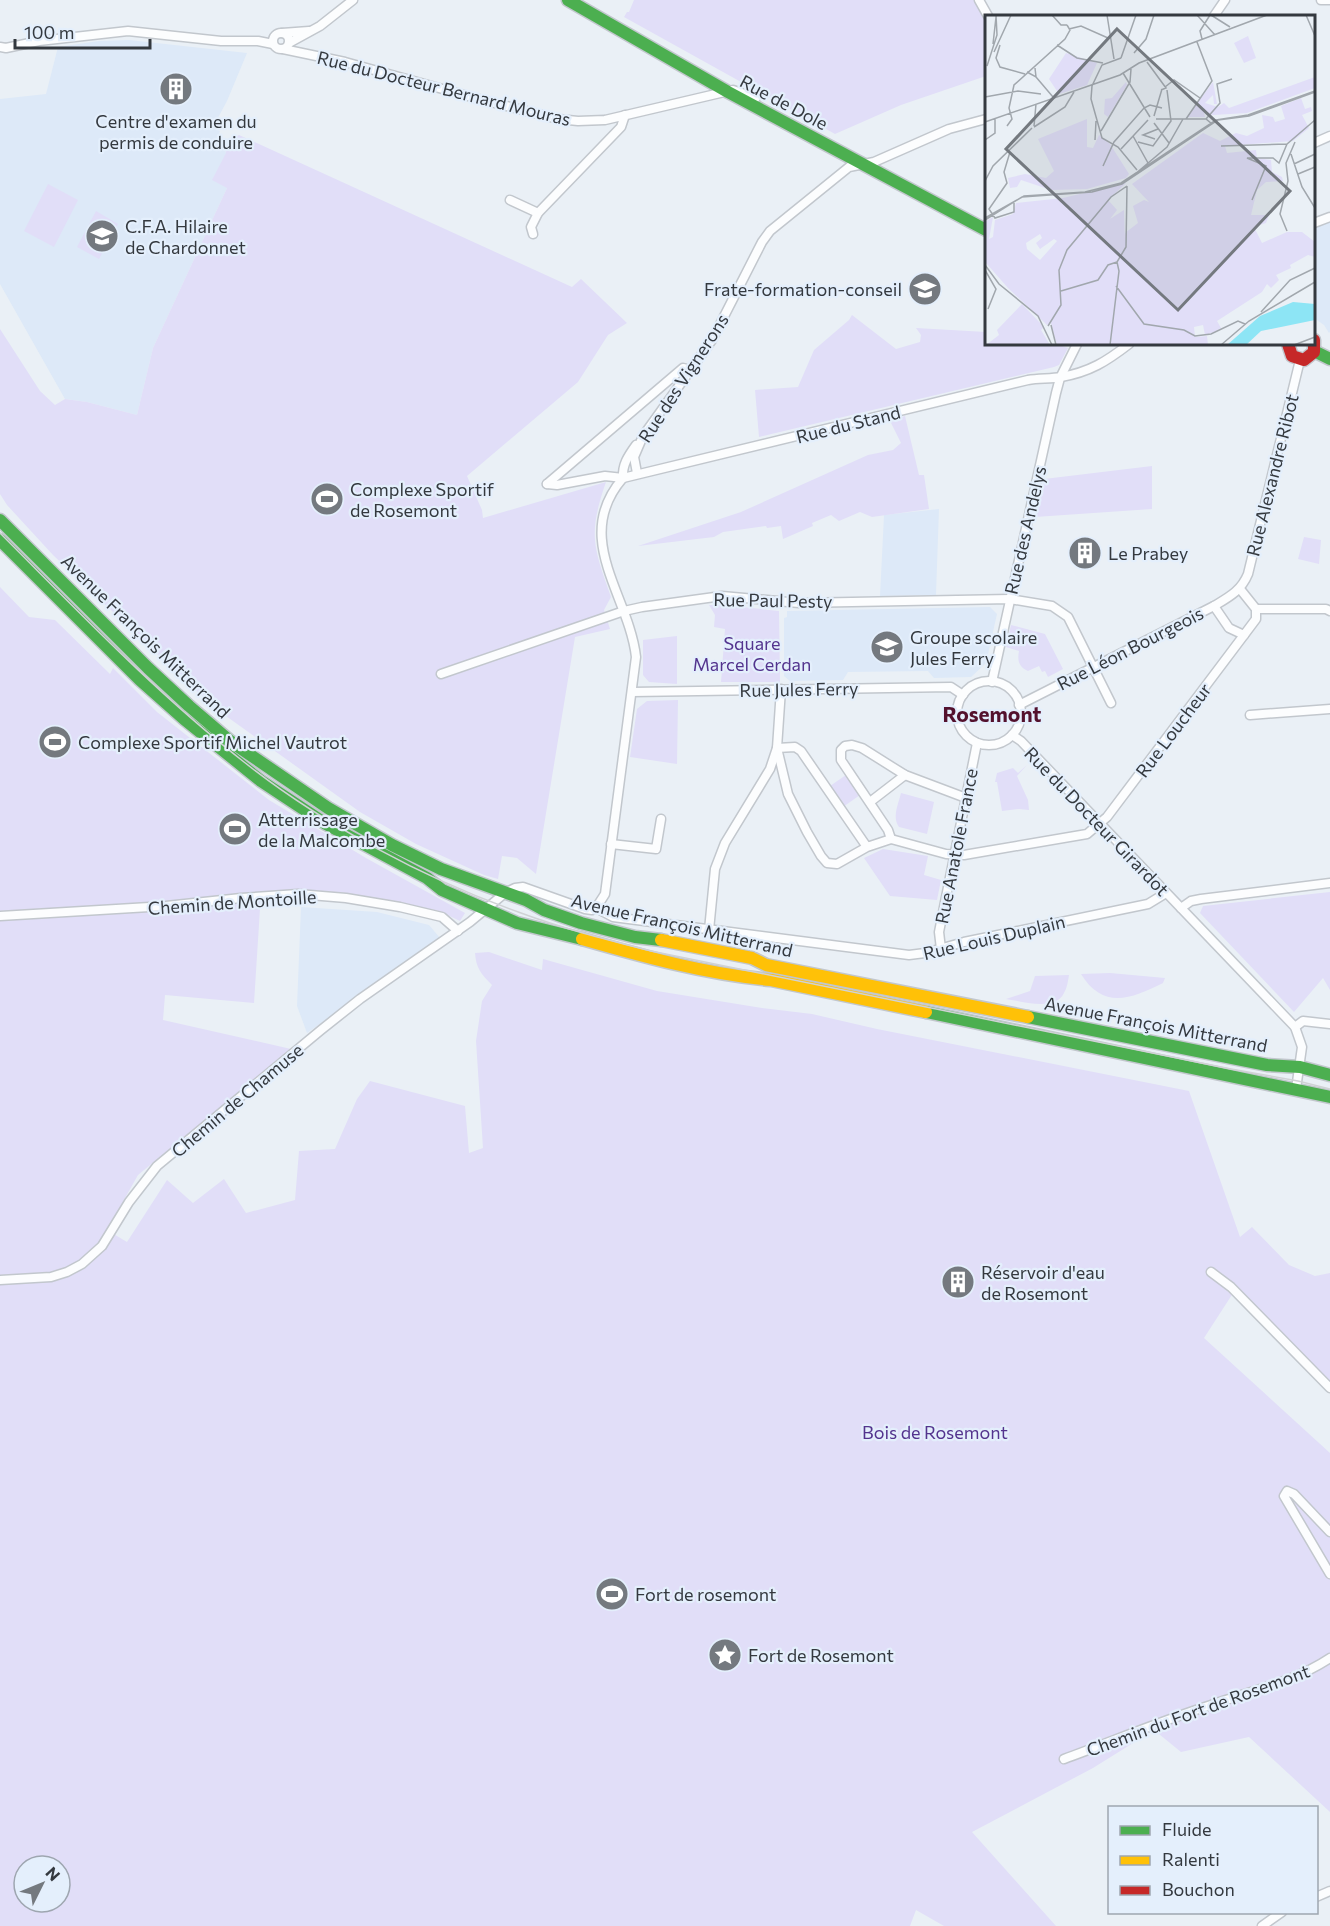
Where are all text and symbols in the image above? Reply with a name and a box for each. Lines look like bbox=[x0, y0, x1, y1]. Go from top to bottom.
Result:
scale bar bbox=[15, 12, 150, 50]
inset map bbox=[985, 15, 1315, 345]
text: 100 m bbox=[24, 21, 74, 43]
street label: Rue du Docteur Bernard Mouras bbox=[315, 46, 573, 130]
street label: Rue de Dole bbox=[736, 70, 832, 134]
building icon: Centre d'examen du permis de conduire bbox=[158, 71, 194, 107]
place label: Centre d'examen du permis de conduire bbox=[95, 110, 257, 153]
place label: C.F.A. Hilaire de Chardonnet bbox=[125, 215, 246, 258]
school or university icon: C.F.A. Hilaire de Chardonnet bbox=[84, 218, 120, 254]
school or university icon: Frate-formation-conseil bbox=[907, 271, 943, 307]
place label: Frate-formation-conseil bbox=[704, 278, 902, 300]
street label: Rue des Vignerons bbox=[633, 309, 733, 447]
street label: Rue Alexandre Ribot bbox=[1241, 392, 1303, 558]
street label: Rue du Stand bbox=[794, 400, 902, 448]
street label: Rue des Andelys bbox=[1000, 464, 1050, 596]
place label: Complexe Sportif de Rosemont bbox=[350, 478, 495, 521]
sports icon: Complexe Sportif de Rosemont bbox=[309, 481, 345, 517]
building icon: Le Prabey bbox=[1067, 535, 1103, 571]
place label: Le Prabey bbox=[1108, 542, 1188, 564]
street label: Avenue François Mitterrand bbox=[57, 549, 235, 723]
street label: Rue Paul Pesty bbox=[713, 588, 833, 612]
street label: Rue Léon Bourgeois bbox=[1053, 602, 1207, 694]
place label: Groupe scolaire Jules Ferry bbox=[910, 626, 1037, 669]
school or university icon: Groupe scolaire Jules Ferry bbox=[869, 629, 905, 665]
park label: Square Marcel Cerdan bbox=[693, 632, 811, 675]
street label: Rue Jules Ferry bbox=[739, 677, 859, 701]
street label: Rue Loucheur bbox=[1131, 679, 1215, 781]
district label: Rosemont bbox=[943, 701, 1042, 726]
sports icon: Complexe Sportif Michel Vautrot bbox=[37, 724, 73, 760]
place label: Complexe Sportif Michel Vautrot bbox=[78, 731, 347, 753]
street label: Rue du Docteur Girardot bbox=[1020, 742, 1174, 900]
street label: Rue Anatole France bbox=[930, 766, 982, 926]
place label: Atterrissage de la Malcombe bbox=[258, 808, 385, 851]
sports icon: Atterrissage de la Malcombe bbox=[217, 811, 253, 847]
street label: Chemin de Montoille bbox=[147, 885, 317, 919]
street label: Avenue François Mitterrand bbox=[569, 889, 795, 961]
street label: Rue Louis Duplain bbox=[921, 910, 1067, 964]
street label: Avenue François Mitterrand bbox=[1043, 992, 1269, 1056]
street label: Chemin de Chamuse bbox=[167, 1039, 307, 1161]
place label: Réservoir d'eau de Rosemont bbox=[981, 1261, 1105, 1304]
building icon: Réservoir d'eau de Rosemont bbox=[940, 1264, 976, 1300]
park label: Bois de Rosemont bbox=[862, 1421, 1008, 1443]
sports icon: Fort de rosemont bbox=[594, 1576, 630, 1612]
place label: Fort de rosemont bbox=[635, 1583, 776, 1605]
place icon: Fort de Rosemont bbox=[707, 1637, 743, 1673]
place label: Fort de Rosemont bbox=[748, 1644, 894, 1666]
street label: Chemin du Fort de Rosemont bbox=[1083, 1659, 1313, 1761]
legend bbox=[1108, 1806, 1318, 1914]
text: Fluide bbox=[1162, 1818, 1211, 1840]
text: Ralenti bbox=[1162, 1848, 1220, 1870]
north arrow bbox=[12, 1854, 72, 1914]
text: N bbox=[42, 1863, 64, 1884]
text: Bouchon bbox=[1162, 1878, 1235, 1900]

